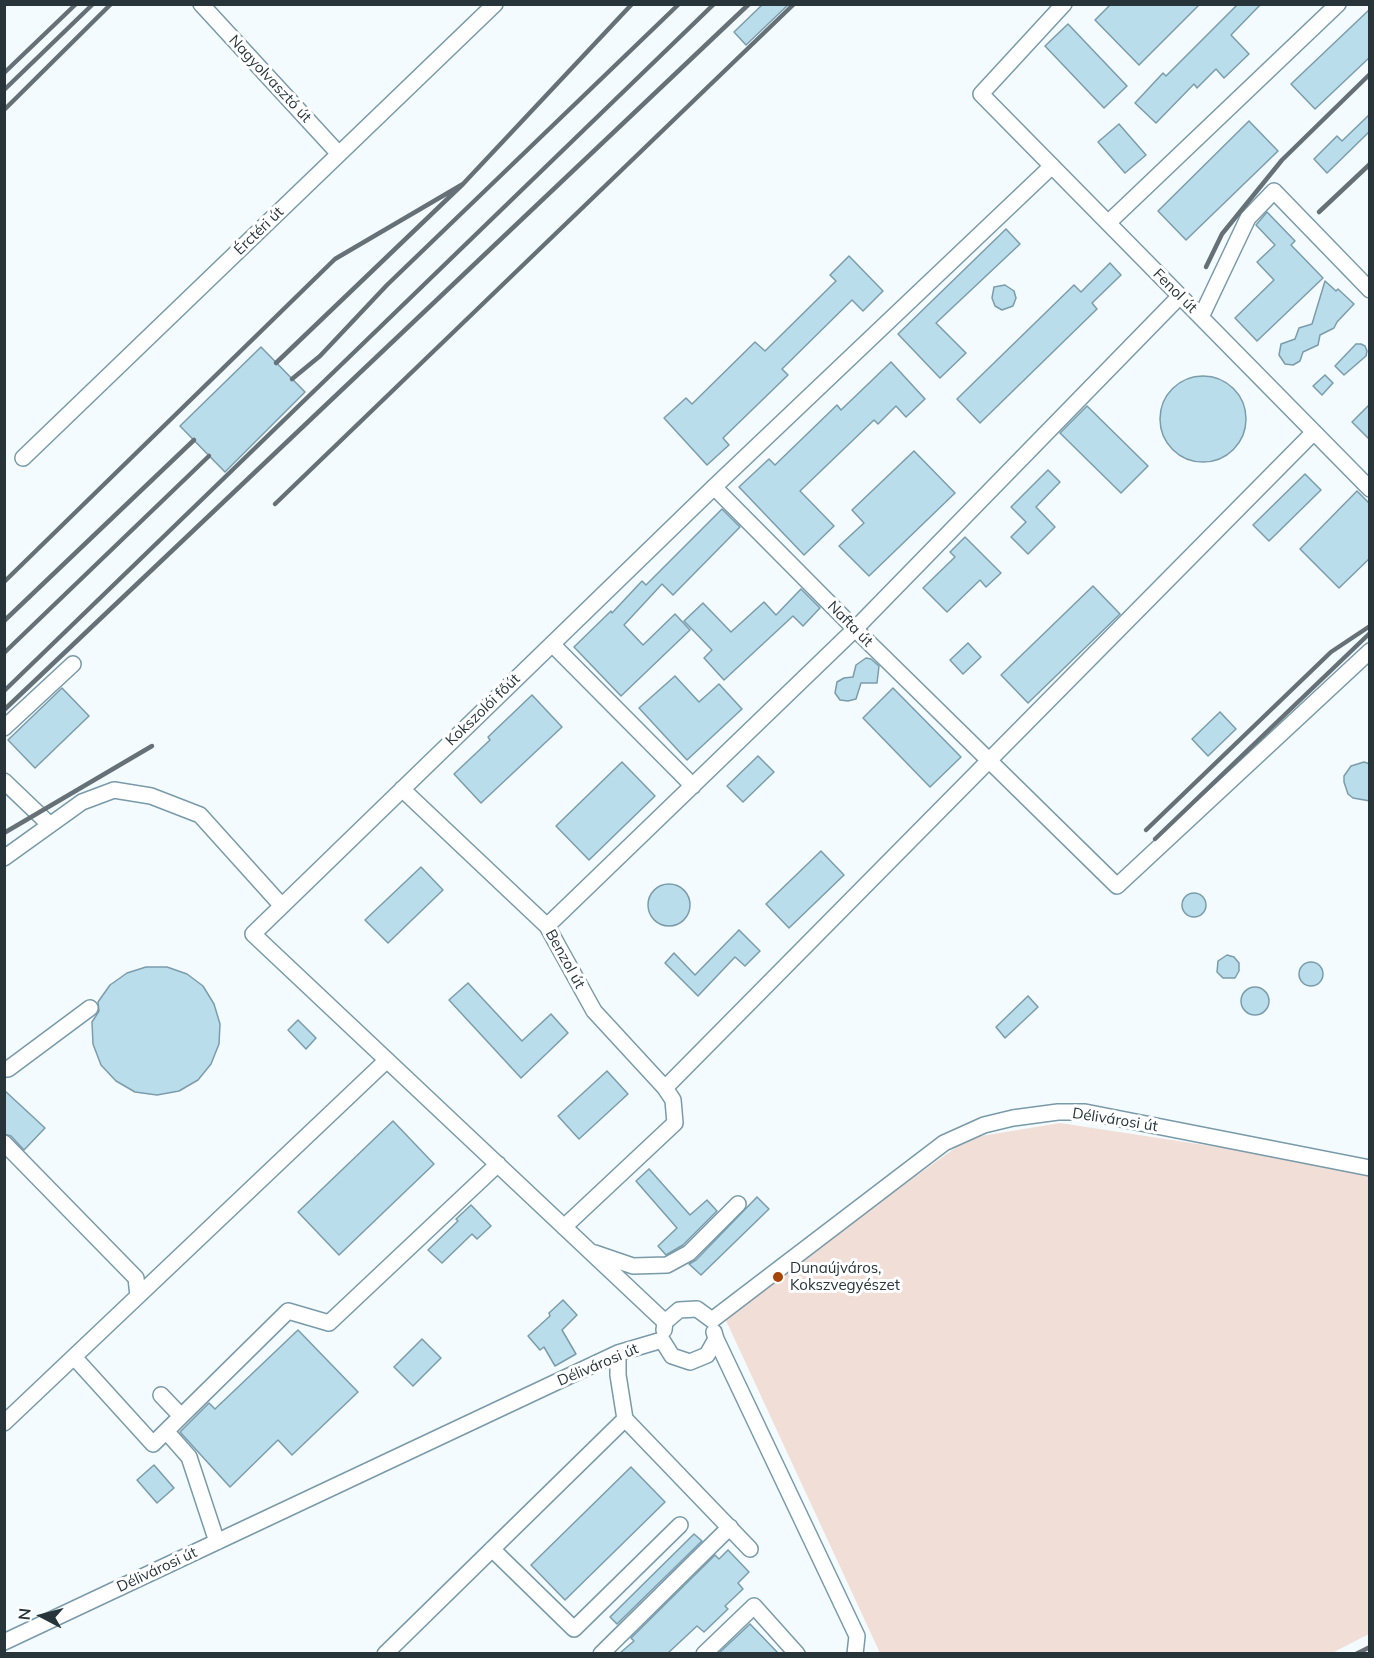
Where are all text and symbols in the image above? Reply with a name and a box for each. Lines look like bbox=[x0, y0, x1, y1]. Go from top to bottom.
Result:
street label: Nagyolvasztó út bbox=[225, 32, 315, 126]
street label: Érctéri út bbox=[231, 203, 287, 259]
street label: Fenol út bbox=[1149, 265, 1201, 317]
street label: Nafta út bbox=[823, 597, 877, 651]
street label: Kokszolói főút bbox=[442, 670, 524, 750]
street label: Benzol út bbox=[541, 926, 589, 992]
street label: Délivárosi út bbox=[1071, 1104, 1159, 1136]
place label: Dunaújváros, Kokszvegyészet bbox=[790, 1259, 900, 1294]
marker: Dunaújváros, Kokszvegyészet bbox=[771, 1270, 785, 1284]
street label: Délivárosi út bbox=[555, 1340, 641, 1390]
street label: Délivárosi út bbox=[114, 1544, 200, 1596]
north arrow bbox=[12, 1586, 72, 1646]
text: N bbox=[14, 1607, 35, 1621]

